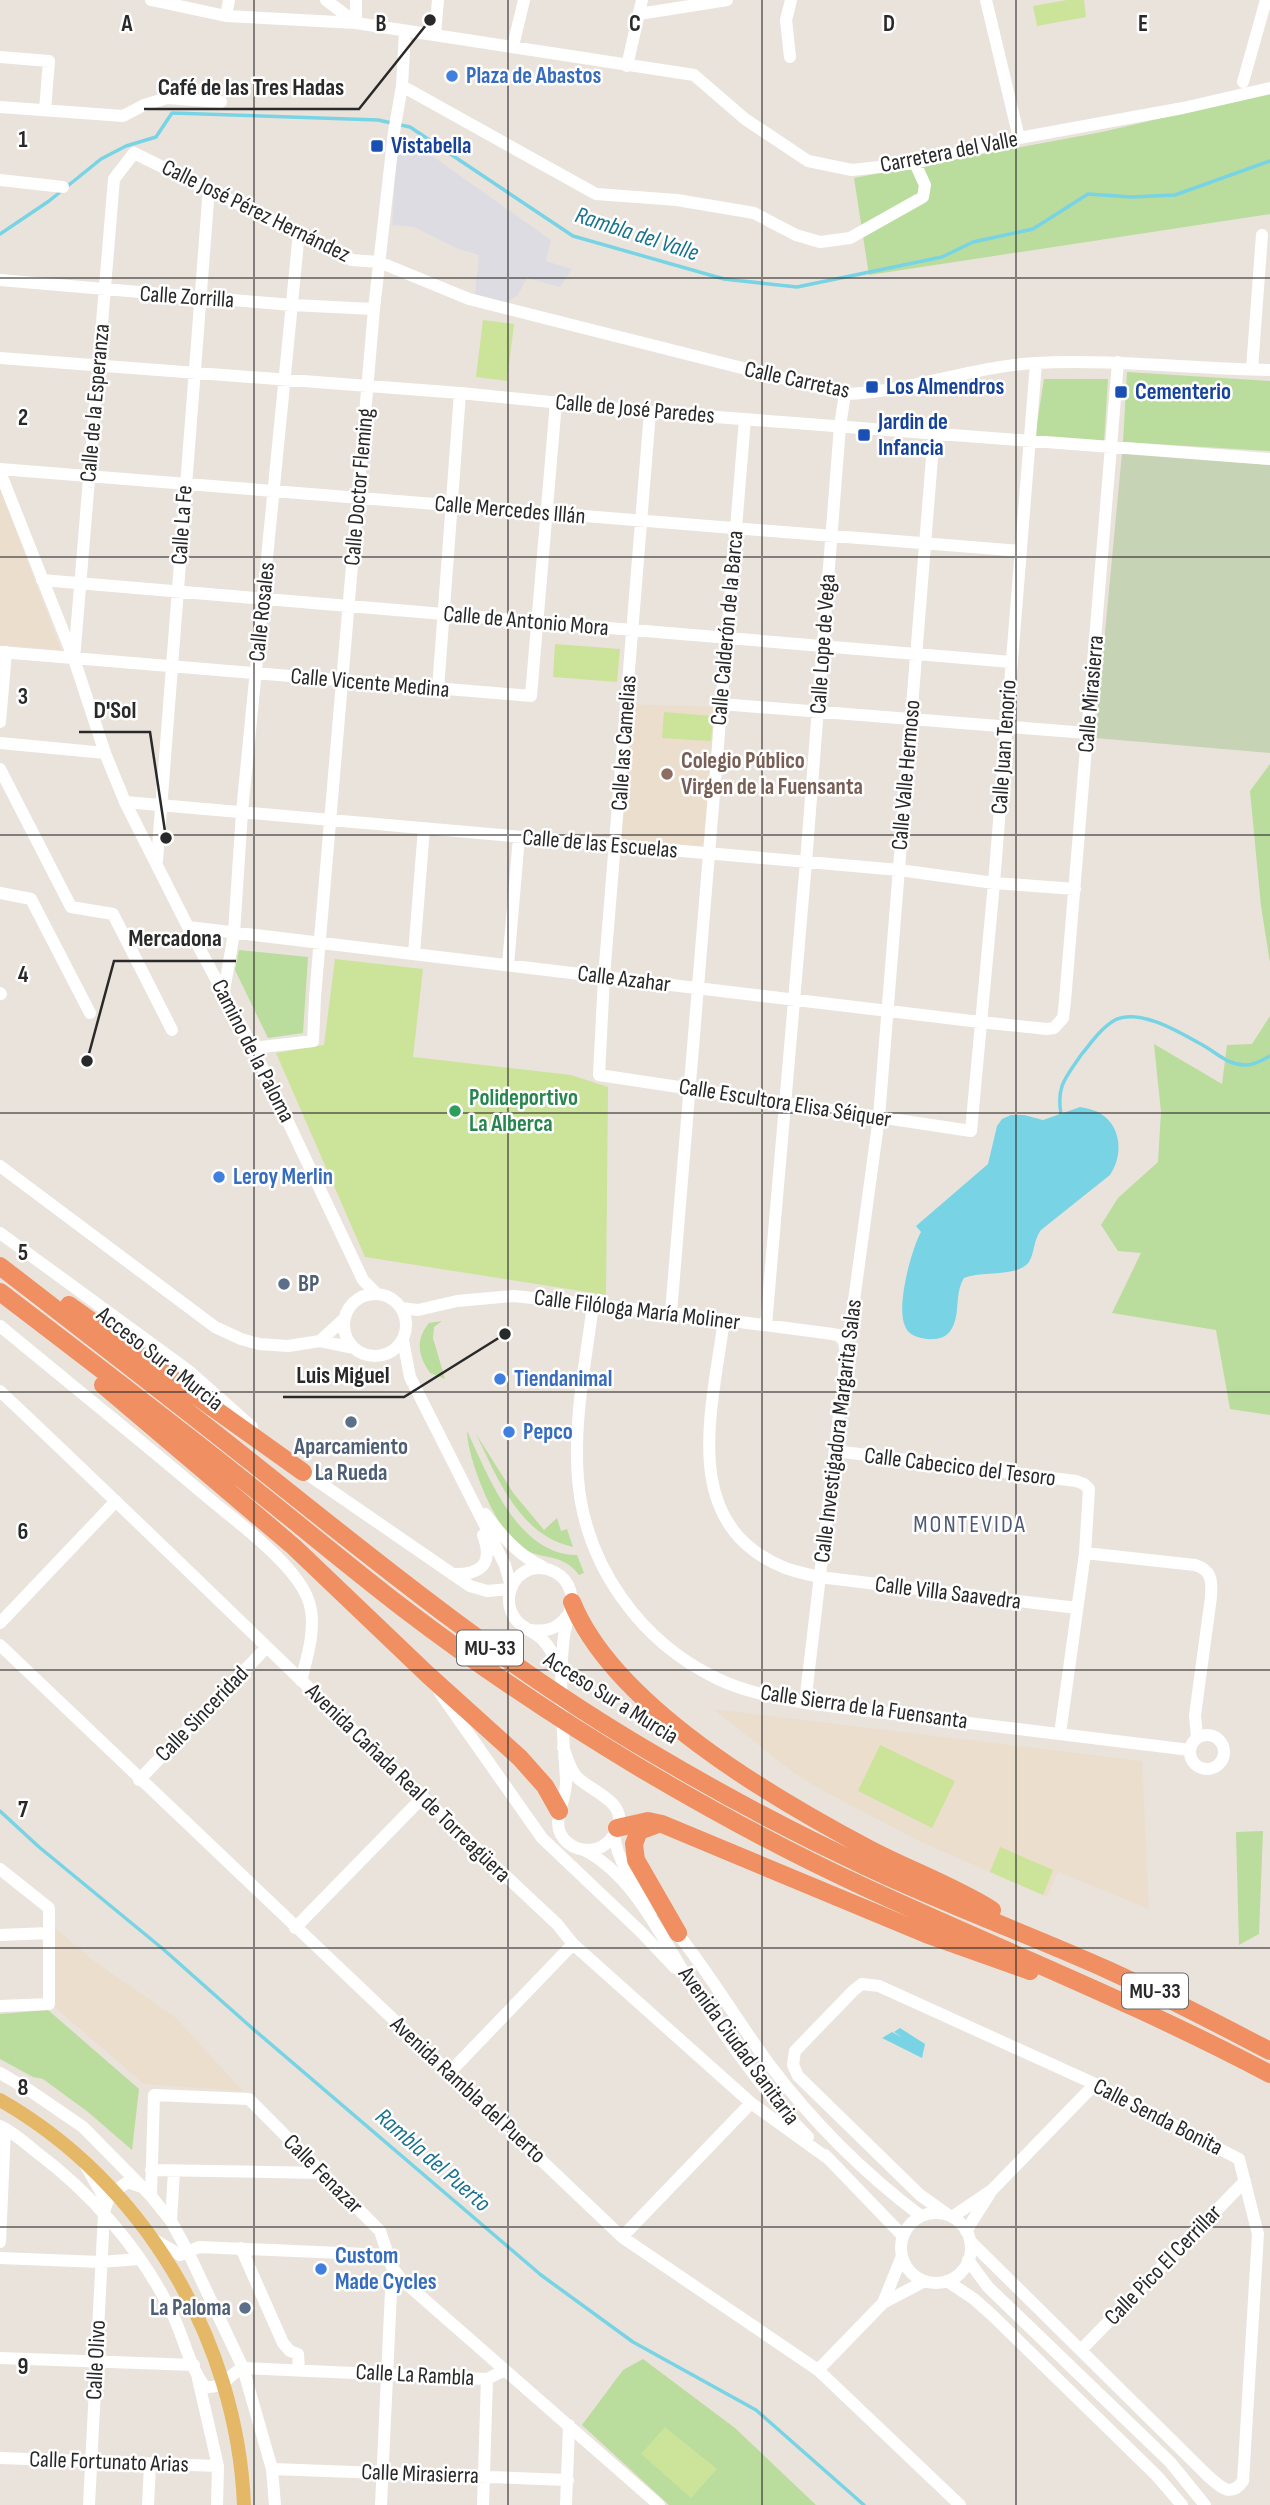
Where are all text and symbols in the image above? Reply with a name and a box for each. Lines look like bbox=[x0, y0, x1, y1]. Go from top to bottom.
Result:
text: A bbox=[121, 10, 134, 38]
text: B bbox=[376, 10, 387, 38]
text: C bbox=[629, 10, 641, 38]
text: D bbox=[883, 10, 895, 38]
text: E bbox=[1138, 10, 1148, 38]
place label: Plaza de Abastos bbox=[466, 62, 602, 90]
callout: Café de las Tres Hadas bbox=[144, 64, 359, 109]
marker: Plaza de Abastos bbox=[444, 68, 460, 84]
text: Café de las Tres Hadas bbox=[158, 73, 344, 102]
street label: Carretera del Valle bbox=[878, 125, 1020, 179]
text: 1 bbox=[18, 126, 28, 154]
place label: Vistabella bbox=[391, 132, 471, 160]
marker: Vistabella bbox=[369, 138, 385, 154]
street label: Calle José Pérez Hernández bbox=[157, 153, 355, 269]
water label: Rambla del Valle bbox=[572, 200, 702, 268]
street label: Calle Zorrilla bbox=[139, 280, 235, 314]
street label: Calle de la Esperanza bbox=[74, 323, 116, 483]
street label: Calle Carretas bbox=[742, 355, 852, 405]
place label: Los Almendros bbox=[886, 373, 1004, 401]
place label: Cementerio bbox=[1135, 378, 1231, 406]
marker: Los Almendros bbox=[864, 379, 880, 395]
marker: Cementerio bbox=[1113, 384, 1129, 400]
street label: Calle de José Paredes bbox=[554, 388, 716, 430]
text: 2 bbox=[18, 404, 28, 432]
street label: Calle Doctor Fleming bbox=[338, 407, 380, 567]
place label: Jardin de Infancia bbox=[877, 408, 948, 462]
marker: Jardin de Infancia bbox=[856, 427, 872, 443]
street label: Calle La Fe bbox=[165, 484, 199, 566]
street label: Calle Mercedes Illán bbox=[433, 489, 587, 531]
street label: Calle Calderón de la Barca bbox=[705, 529, 749, 727]
street label: Calle Rosales bbox=[243, 561, 281, 663]
street label: Calle Lope de Vega bbox=[804, 573, 842, 715]
street label: Calle de Antonio Mora bbox=[442, 600, 610, 642]
street label: Calle Mirasierra bbox=[1072, 634, 1110, 754]
street label: Calle Vicente Medina bbox=[289, 662, 451, 704]
street label: Calle las Camelias bbox=[605, 674, 643, 812]
street label: Calle Juan Tenorio bbox=[985, 679, 1023, 815]
text: 3 bbox=[18, 683, 28, 711]
callout: D'Sol bbox=[79, 687, 150, 732]
text: D'Sol bbox=[94, 696, 136, 725]
street label: Calle Valle Hermoso bbox=[885, 699, 927, 851]
place label: Colegio Público Virgen de la Fuensanta bbox=[681, 747, 863, 801]
marker: Colegio Público Virgen de la Fuensanta bbox=[659, 766, 675, 782]
street label: Calle de las Escuelas bbox=[521, 823, 679, 865]
callout: Mercadona bbox=[114, 916, 236, 961]
text: Mercadona bbox=[128, 924, 222, 953]
street label: Calle Azahar bbox=[576, 959, 673, 999]
text: 4 bbox=[18, 961, 29, 989]
street label: Camino de la Paloma bbox=[205, 975, 301, 1127]
street label: Calle Escultora Elisa Séiquer bbox=[677, 1072, 894, 1134]
place label: Polideportivo La Alberca bbox=[469, 1084, 578, 1138]
marker: Polideportivo La Alberca bbox=[447, 1103, 463, 1119]
place label: Leroy Merlin bbox=[233, 1163, 333, 1191]
marker: Leroy Merlin bbox=[211, 1169, 227, 1185]
text: 5 bbox=[18, 1239, 28, 1267]
place label: BP bbox=[298, 1270, 319, 1298]
marker: BP bbox=[276, 1276, 292, 1292]
street label: Calle Filóloga María Moliner bbox=[532, 1283, 742, 1337]
street label: Calle Investigadora Margarita Salas bbox=[808, 1298, 868, 1564]
street label: Acceso Sur a Murcia bbox=[90, 1300, 229, 1417]
callout: Luis Miguel bbox=[283, 1352, 404, 1397]
text: Luis Miguel bbox=[296, 1361, 390, 1390]
place label: Tiendanimal bbox=[514, 1365, 612, 1393]
marker: Tiendanimal bbox=[492, 1371, 508, 1387]
marker: Aparcamiento La Rueda bbox=[343, 1414, 359, 1430]
place label: Pepco bbox=[523, 1418, 573, 1446]
marker: Pepco bbox=[501, 1424, 517, 1440]
place label: Aparcamiento La Rueda bbox=[293, 1433, 408, 1487]
street label: Calle Cabecico del Tesoro bbox=[863, 1441, 1057, 1493]
district label: MONTEVIDA bbox=[913, 1510, 1027, 1539]
text: 6 bbox=[18, 1518, 28, 1546]
street label: Calle Villa Saavedra bbox=[873, 1570, 1023, 1616]
road number: MU-33 bbox=[457, 1630, 523, 1666]
street label: Acceso Sur a Murcia bbox=[538, 1645, 683, 1750]
street label: Calle Sinceridad bbox=[149, 1660, 255, 1768]
street label: Avenida Cañada Real de Torreagüera bbox=[299, 1677, 516, 1888]
street label: Calle Sierra de la Fuensanta bbox=[758, 1679, 970, 1735]
text: 7 bbox=[18, 1796, 28, 1824]
street label: Avenida Ciudad Sanitaria bbox=[672, 1961, 806, 2131]
road number: MU-33 bbox=[1122, 1974, 1188, 2008]
street label: Avenida Rambla del Puerto bbox=[384, 2011, 552, 2169]
street label: Calle Senda Bonita bbox=[1088, 2072, 1228, 2162]
text: 8 bbox=[18, 2074, 29, 2102]
water label: Rambla del Puerto bbox=[370, 2102, 496, 2218]
street label: Calle Fenazar bbox=[277, 2128, 369, 2220]
street label: Calle Pico El Cerrillar bbox=[1099, 2199, 1228, 2331]
place label: Custom Made Cycles bbox=[335, 2242, 437, 2296]
marker: Custom Made Cycles bbox=[313, 2261, 329, 2277]
place label: La Paloma bbox=[150, 2294, 231, 2322]
marker: La Paloma bbox=[237, 2300, 253, 2316]
street label: Calle Olivo bbox=[80, 2319, 112, 2401]
text: 9 bbox=[18, 2353, 28, 2381]
street label: Calle La Rambla bbox=[355, 2358, 475, 2392]
street label: Calle Fortunato Arias bbox=[29, 2445, 189, 2479]
street label: Calle Mirasierra bbox=[361, 2458, 479, 2490]

